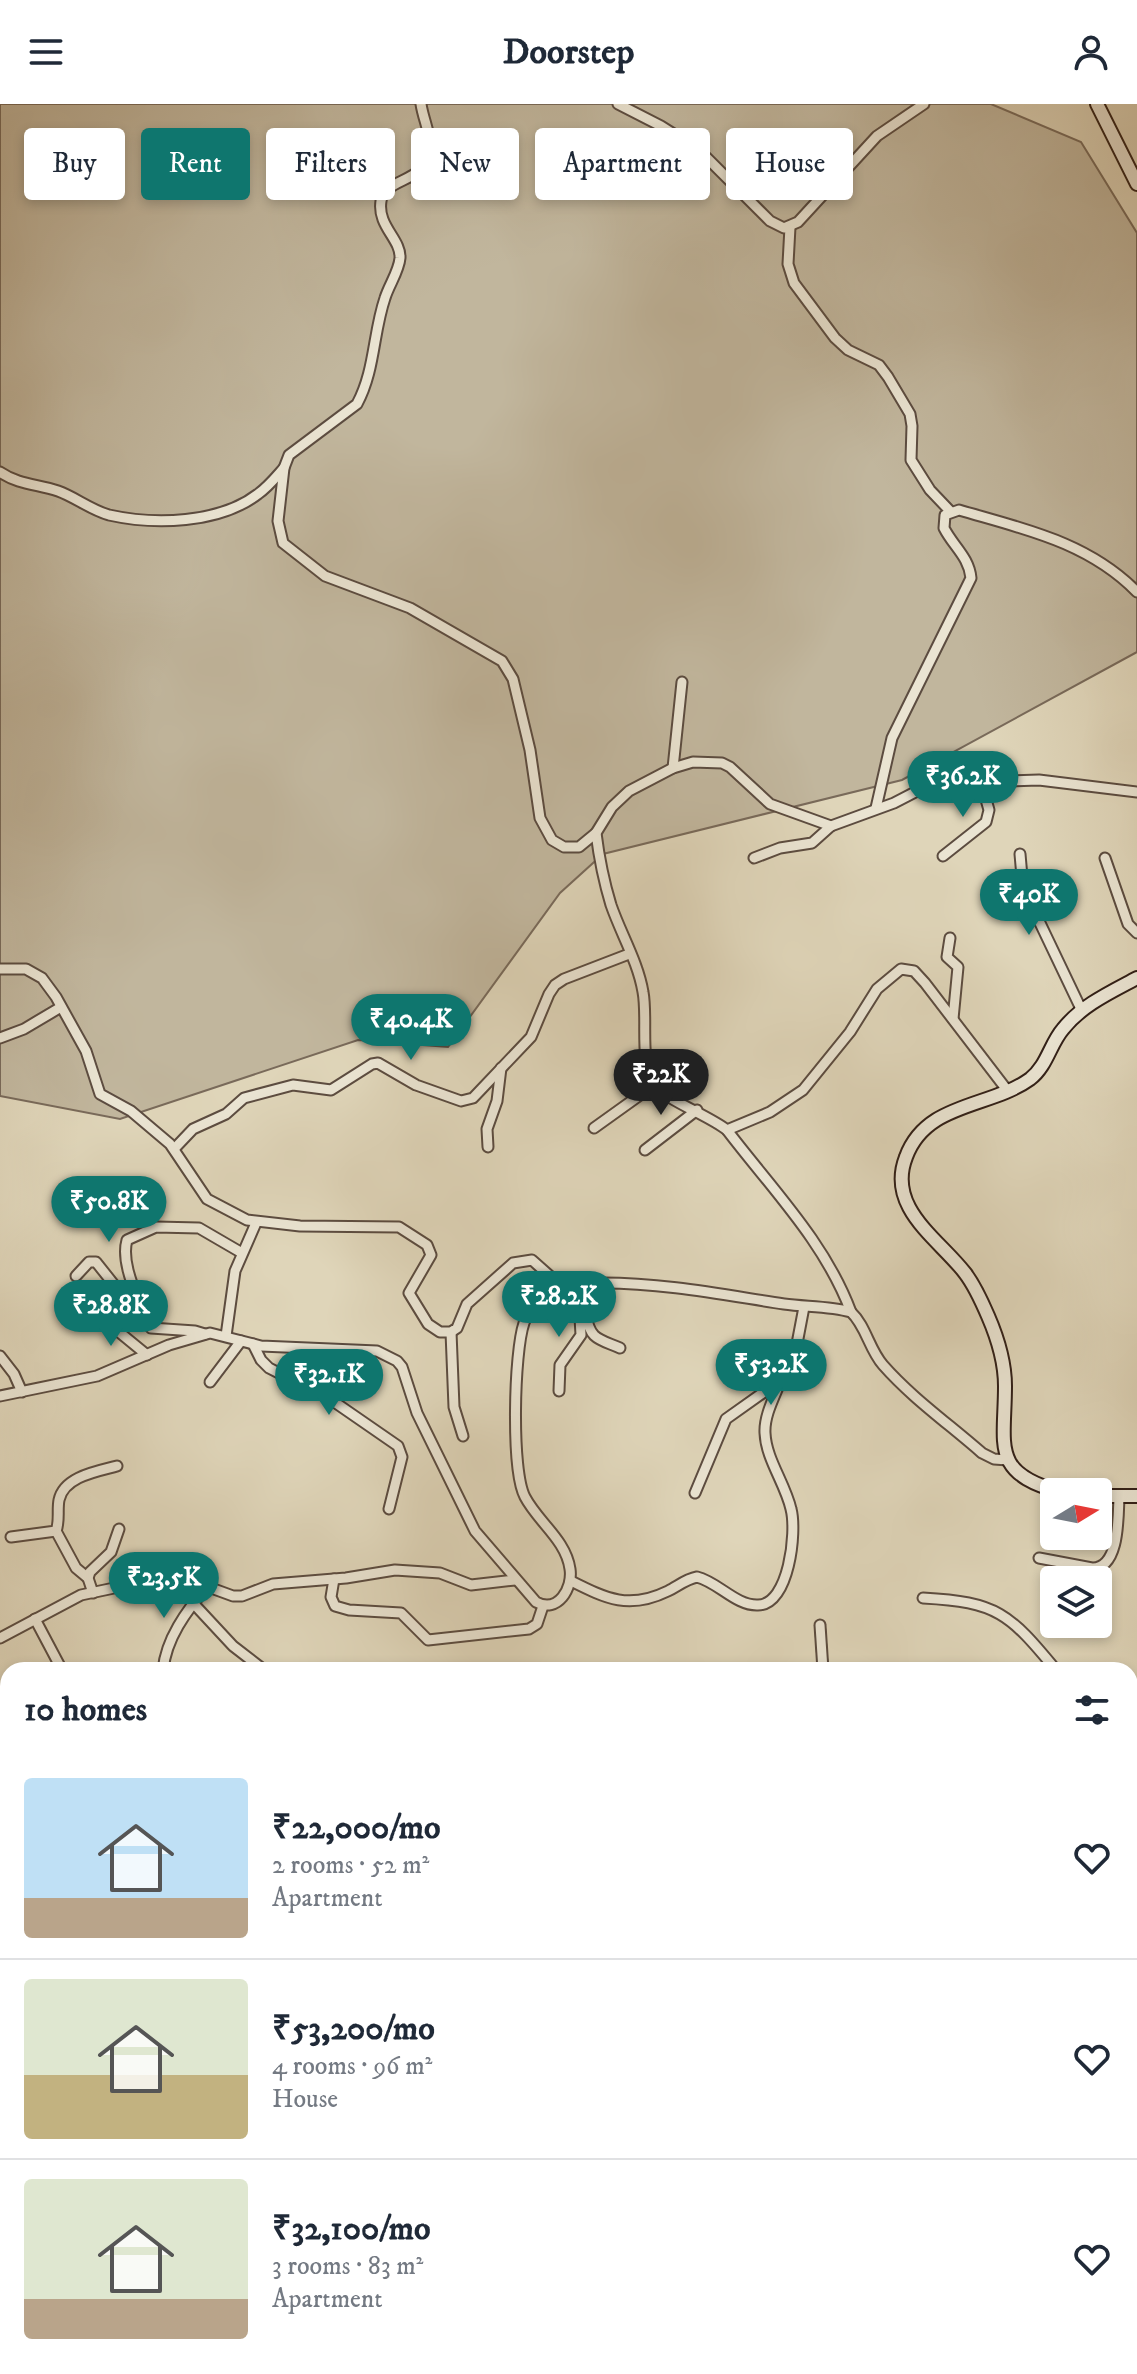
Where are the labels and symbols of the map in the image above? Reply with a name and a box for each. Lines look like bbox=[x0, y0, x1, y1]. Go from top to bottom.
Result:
pin: ₹36.2K bbox=[898, 751, 1028, 819]
pin: ₹40K bbox=[982, 869, 1076, 937]
pin: ₹40.4K bbox=[346, 994, 476, 1062]
pin: ₹22K bbox=[614, 1049, 708, 1117]
pin: ₹50.8K bbox=[44, 1176, 174, 1244]
pin: ₹28.2K bbox=[494, 1271, 624, 1339]
pin: ₹28.8K bbox=[46, 1280, 176, 1348]
pin: ₹53.2K bbox=[706, 1339, 836, 1407]
pin: ₹32.1K bbox=[264, 1349, 394, 1417]
north arrow bbox=[1040, 1478, 1112, 1550]
pin: ₹23.5K bbox=[99, 1552, 229, 1620]

